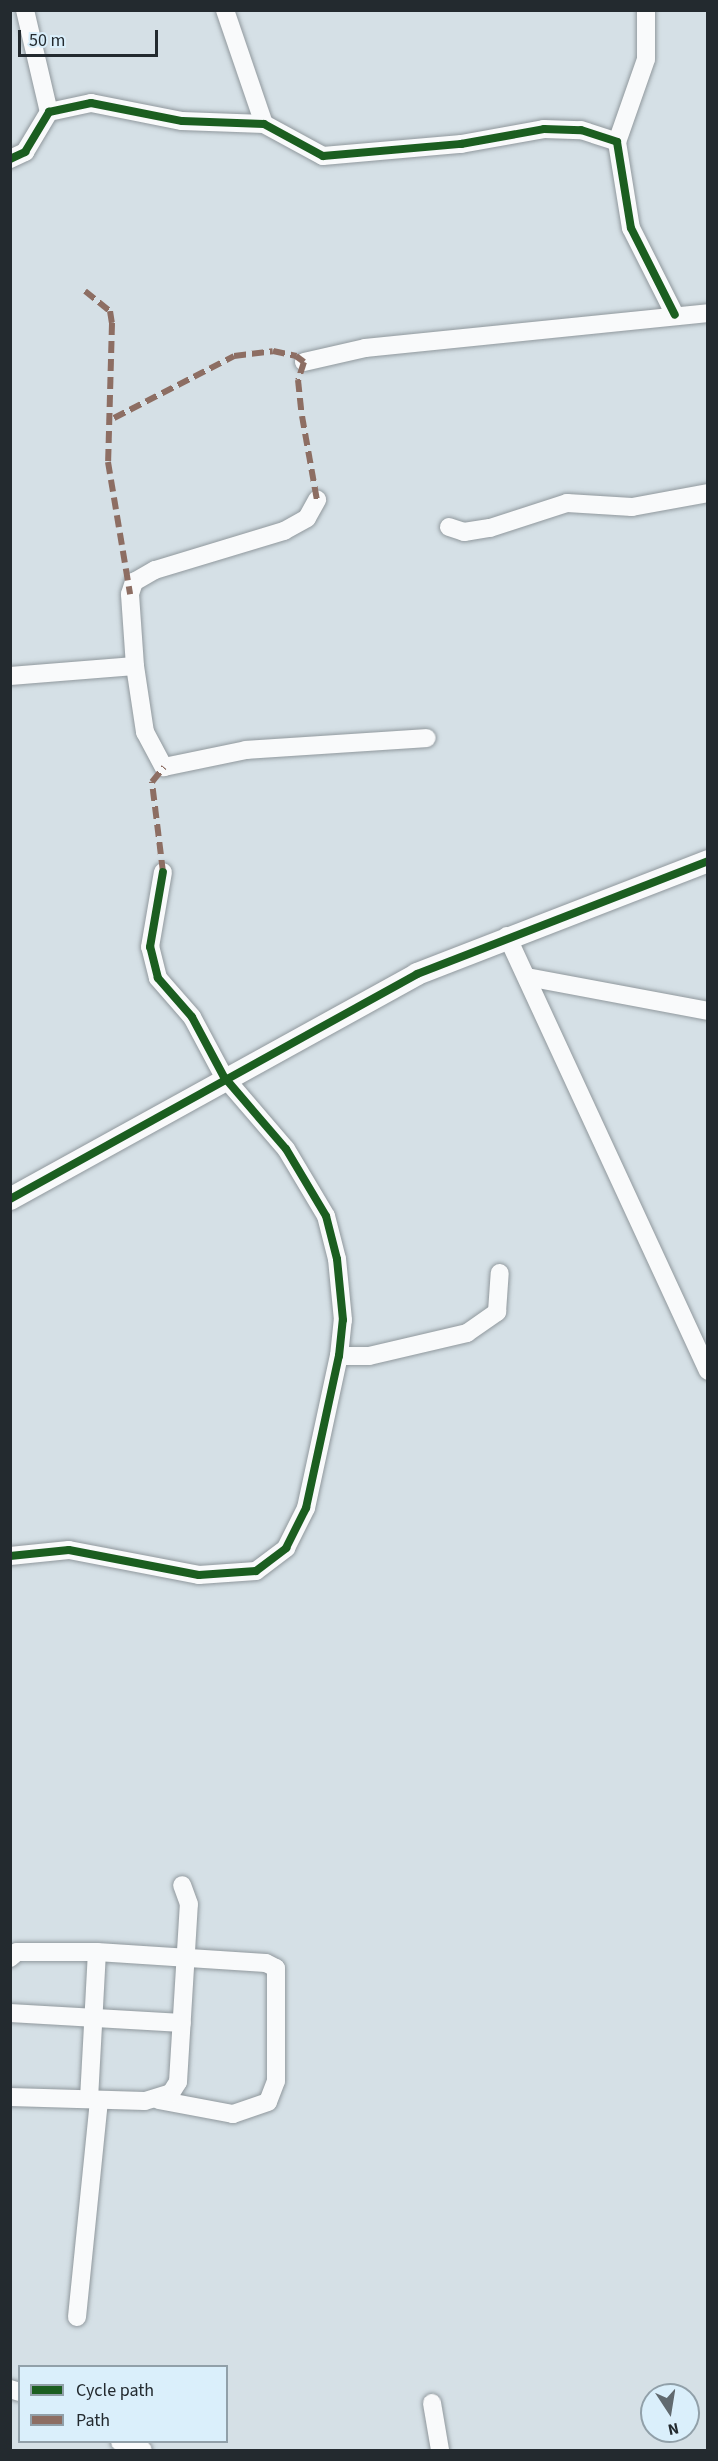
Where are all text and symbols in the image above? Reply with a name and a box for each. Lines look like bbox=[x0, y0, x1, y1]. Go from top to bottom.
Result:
scale bar bbox=[21, 18, 160, 56]
text: 50 m bbox=[29, 28, 65, 53]
legend bbox=[18, 2365, 228, 2443]
text: Cycle path bbox=[76, 2378, 154, 2403]
north arrow bbox=[640, 2383, 700, 2443]
text: Path bbox=[76, 2408, 110, 2433]
text: N bbox=[666, 2417, 681, 2441]

